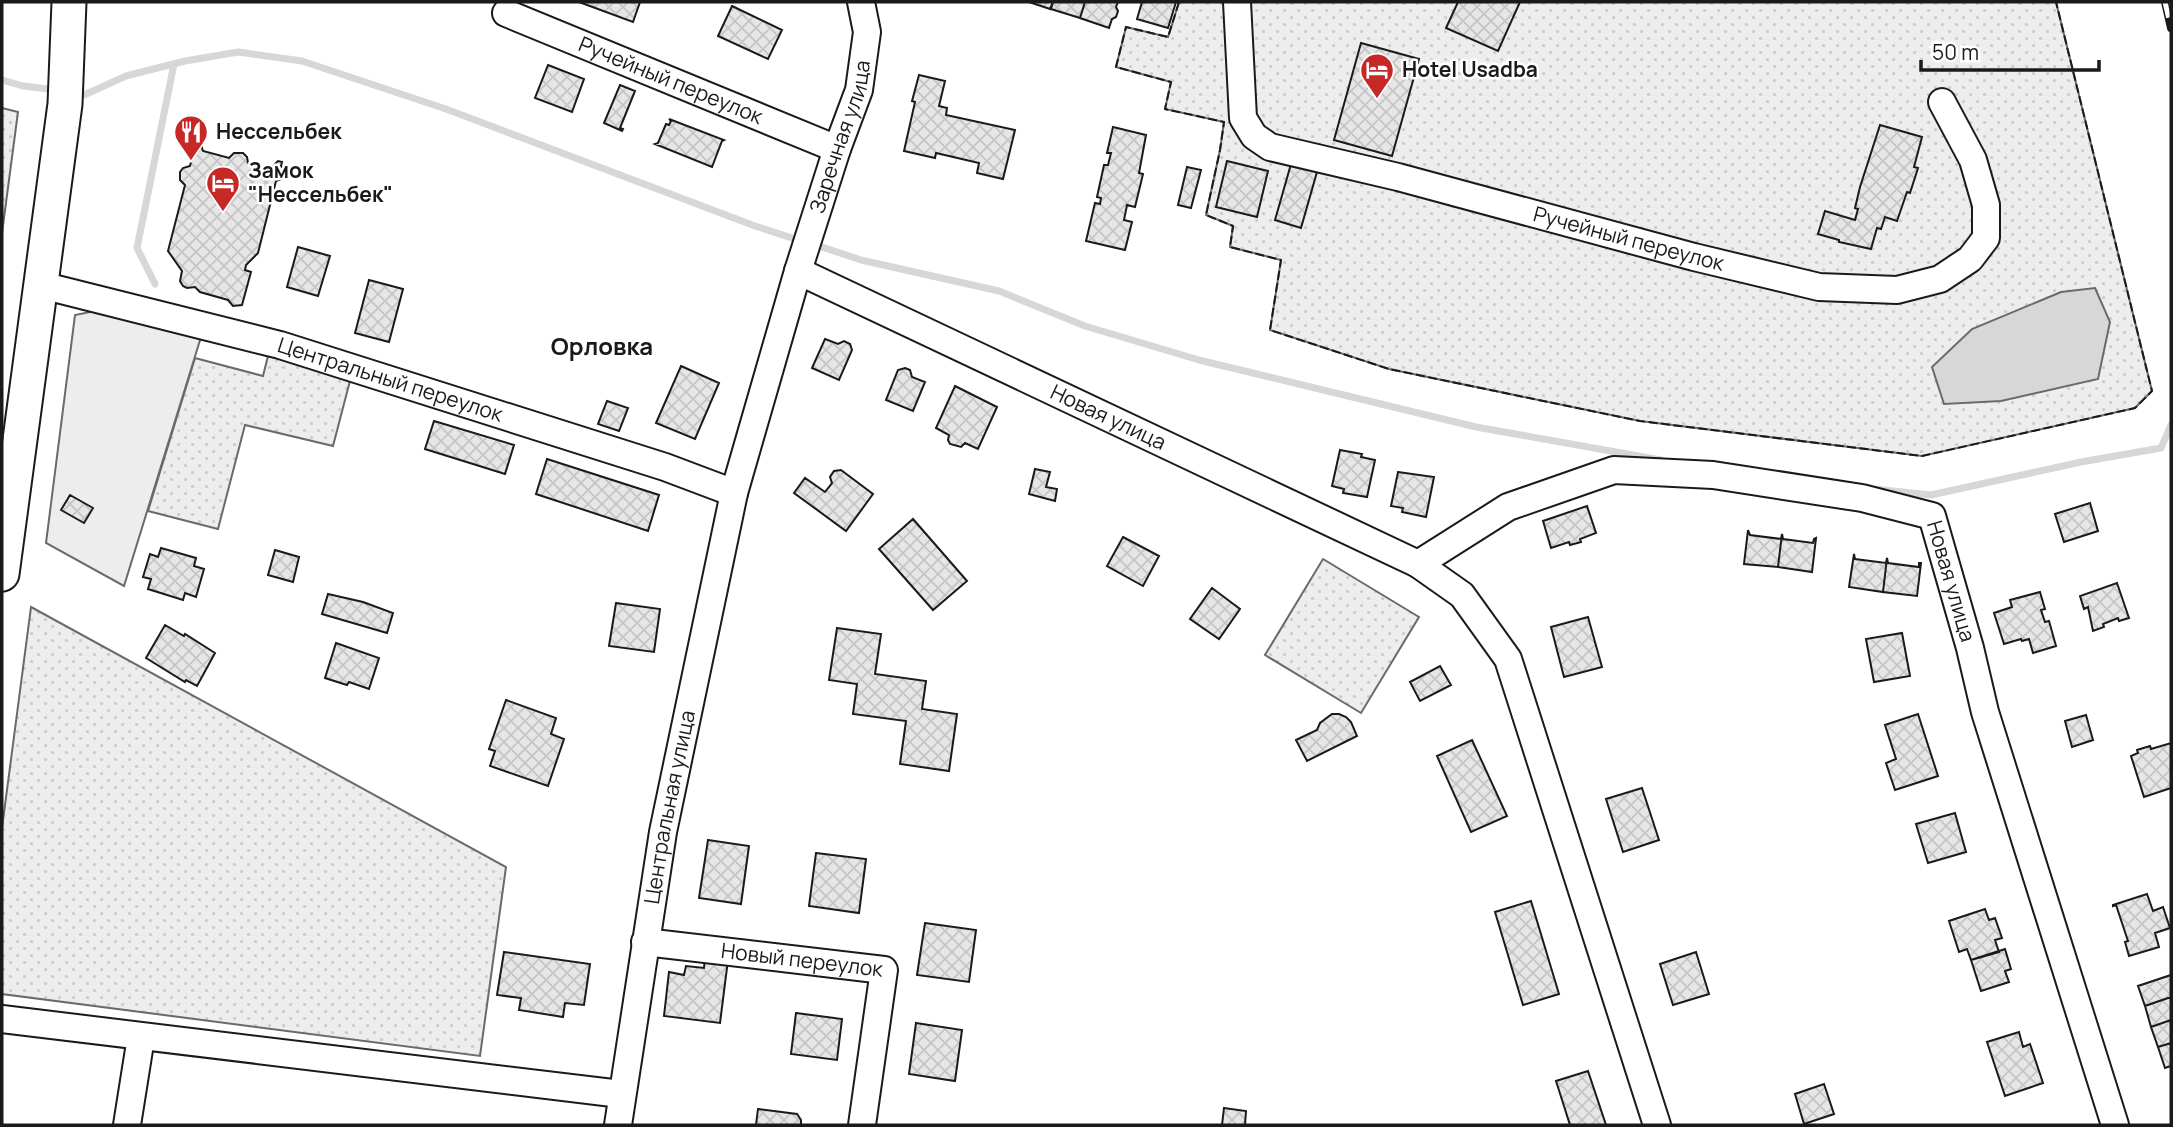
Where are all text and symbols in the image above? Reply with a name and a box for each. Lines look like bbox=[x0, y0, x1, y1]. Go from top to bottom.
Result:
scale bar bbox=[1921, 28, 2100, 72]
street label: Ручейный переулок bbox=[575, 29, 768, 130]
text: 50 m bbox=[1932, 38, 1979, 66]
hotel icon: Hotel Usadba bbox=[1358, 51, 1396, 100]
place label: Hotel Usadba bbox=[1402, 55, 1538, 83]
street label: Заречная улица bbox=[802, 58, 876, 217]
restaurant icon: Нессельбек bbox=[172, 113, 210, 162]
place label: Нессельбек bbox=[216, 117, 342, 145]
place label: Замок "Нессельбек" bbox=[248, 156, 393, 208]
hotel icon: Замок "Нессельбек" bbox=[204, 164, 242, 213]
street label: Ручейный переулок bbox=[1530, 199, 1728, 277]
district label: Орловка bbox=[551, 329, 653, 362]
street label: Центральный переулок bbox=[274, 330, 507, 428]
street label: Новая улица bbox=[1046, 377, 1171, 456]
street label: Новая улица bbox=[1921, 517, 1983, 645]
street label: Центральная улица bbox=[637, 708, 701, 906]
street label: Новый переулок bbox=[720, 936, 885, 983]

